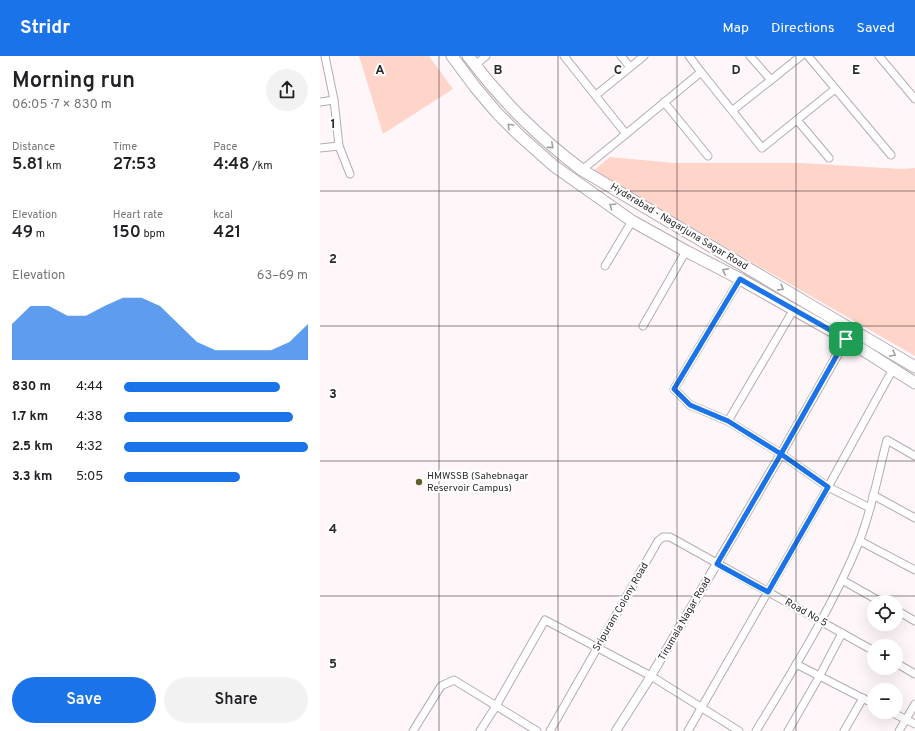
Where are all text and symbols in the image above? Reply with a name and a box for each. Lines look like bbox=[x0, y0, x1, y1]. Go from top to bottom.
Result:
text: Stridr bbox=[20, 16, 70, 40]
text: Map bbox=[723, 20, 749, 37]
text: Directions bbox=[771, 20, 835, 37]
text: Saved bbox=[857, 20, 895, 37]
text: A bbox=[375, 63, 385, 79]
text: B bbox=[494, 63, 503, 79]
text: C bbox=[614, 63, 622, 79]
text: D bbox=[731, 63, 741, 79]
text: E bbox=[852, 63, 860, 79]
text: Morning run bbox=[12, 68, 135, 95]
button: share bbox=[266, 69, 308, 111]
text: 06:05 · 7 × 830 m bbox=[12, 97, 112, 113]
text: 1 bbox=[330, 117, 336, 133]
one-way arrow bbox=[507, 123, 515, 131]
text: Distance bbox=[12, 140, 55, 154]
text: Time bbox=[113, 140, 137, 154]
text: Pace bbox=[213, 140, 238, 154]
one-way arrow bbox=[547, 142, 554, 149]
text: 5.81 bbox=[12, 154, 44, 176]
text: 27:53 bbox=[113, 154, 156, 176]
text: 4:48 bbox=[213, 154, 250, 176]
text: km bbox=[44, 159, 62, 173]
text: /km bbox=[250, 159, 273, 173]
street label: Hyderabad - Nagarjuna Sagar Road bbox=[608, 181, 750, 273]
one-way arrow bbox=[609, 203, 616, 211]
text: Elevation bbox=[12, 208, 57, 222]
text: Heart rate bbox=[113, 208, 163, 222]
text: kcal bbox=[213, 208, 233, 222]
text: 49 bbox=[12, 222, 33, 244]
text: 150 bbox=[113, 222, 141, 244]
text: 421 bbox=[213, 222, 241, 244]
text: m bbox=[33, 227, 45, 241]
text: bpm bbox=[141, 227, 165, 241]
text: 2 bbox=[329, 252, 337, 268]
text: Elevation bbox=[12, 268, 65, 284]
text: 63–69 m bbox=[257, 268, 308, 284]
one-way arrow bbox=[721, 268, 729, 276]
one-way arrow bbox=[777, 283, 784, 291]
pin bbox=[829, 322, 863, 356]
icon: arrive bbox=[835, 328, 857, 350]
one-way arrow bbox=[889, 349, 896, 356]
text: 830 m bbox=[12, 379, 51, 395]
text: 4:44 bbox=[76, 379, 103, 395]
text: 3 bbox=[329, 387, 337, 403]
text: 1.7 km bbox=[12, 409, 48, 425]
text: 4:38 bbox=[76, 409, 103, 425]
text: 2.5 km bbox=[12, 439, 53, 455]
text: 4:32 bbox=[76, 439, 103, 455]
text: 3.3 km bbox=[12, 469, 52, 485]
text: 5:05 bbox=[76, 469, 103, 485]
place label: HMWSSB (Sahebnagar Reservoir Campus) bbox=[427, 470, 529, 495]
marker: HMWSSB (Sahebnagar Reservoir Campus) bbox=[414, 477, 424, 487]
text: 4 bbox=[329, 522, 337, 538]
street label: Sripuram Colony Road bbox=[590, 560, 652, 654]
street label: Tirumala Nagar Road bbox=[656, 575, 714, 663]
map controls bbox=[867, 595, 903, 719]
button: locate bbox=[867, 595, 903, 631]
street label: Road No 5 bbox=[782, 596, 830, 630]
button: + bbox=[867, 639, 903, 675]
text: 5 bbox=[329, 657, 337, 673]
button: Save bbox=[12, 677, 156, 723]
button: Share bbox=[164, 677, 308, 723]
button: − bbox=[867, 683, 903, 719]

